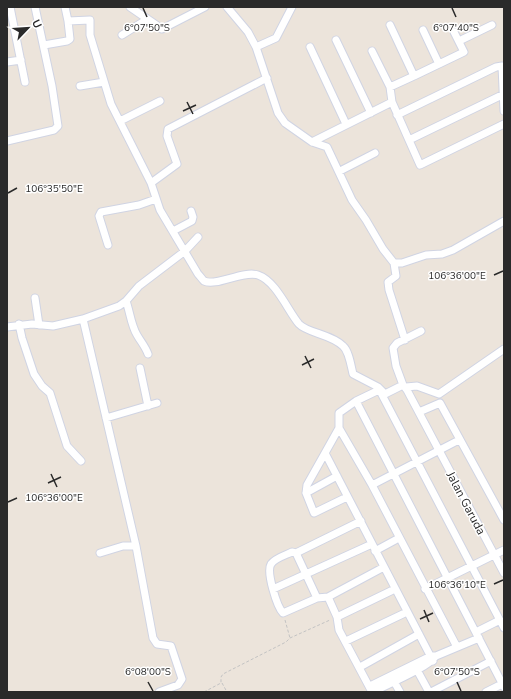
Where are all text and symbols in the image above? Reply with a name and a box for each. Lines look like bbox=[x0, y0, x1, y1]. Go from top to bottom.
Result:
north arrow bbox=[8, 8, 48, 48]
text: U bbox=[28, 17, 45, 31]
text: 6°07'50"S bbox=[124, 21, 170, 35]
text: 6°07'40"S bbox=[433, 21, 479, 35]
text: 106°35'50"E bbox=[25, 182, 83, 196]
text: 106°36'00"E bbox=[428, 269, 486, 283]
street label: Jalan Garuda bbox=[442, 468, 489, 537]
text: 106°36'00"E bbox=[25, 491, 83, 505]
text: 106°36'10"E bbox=[428, 578, 486, 592]
text: 6°08'00"S bbox=[125, 665, 171, 679]
text: 6°07'50"S bbox=[434, 665, 480, 679]

